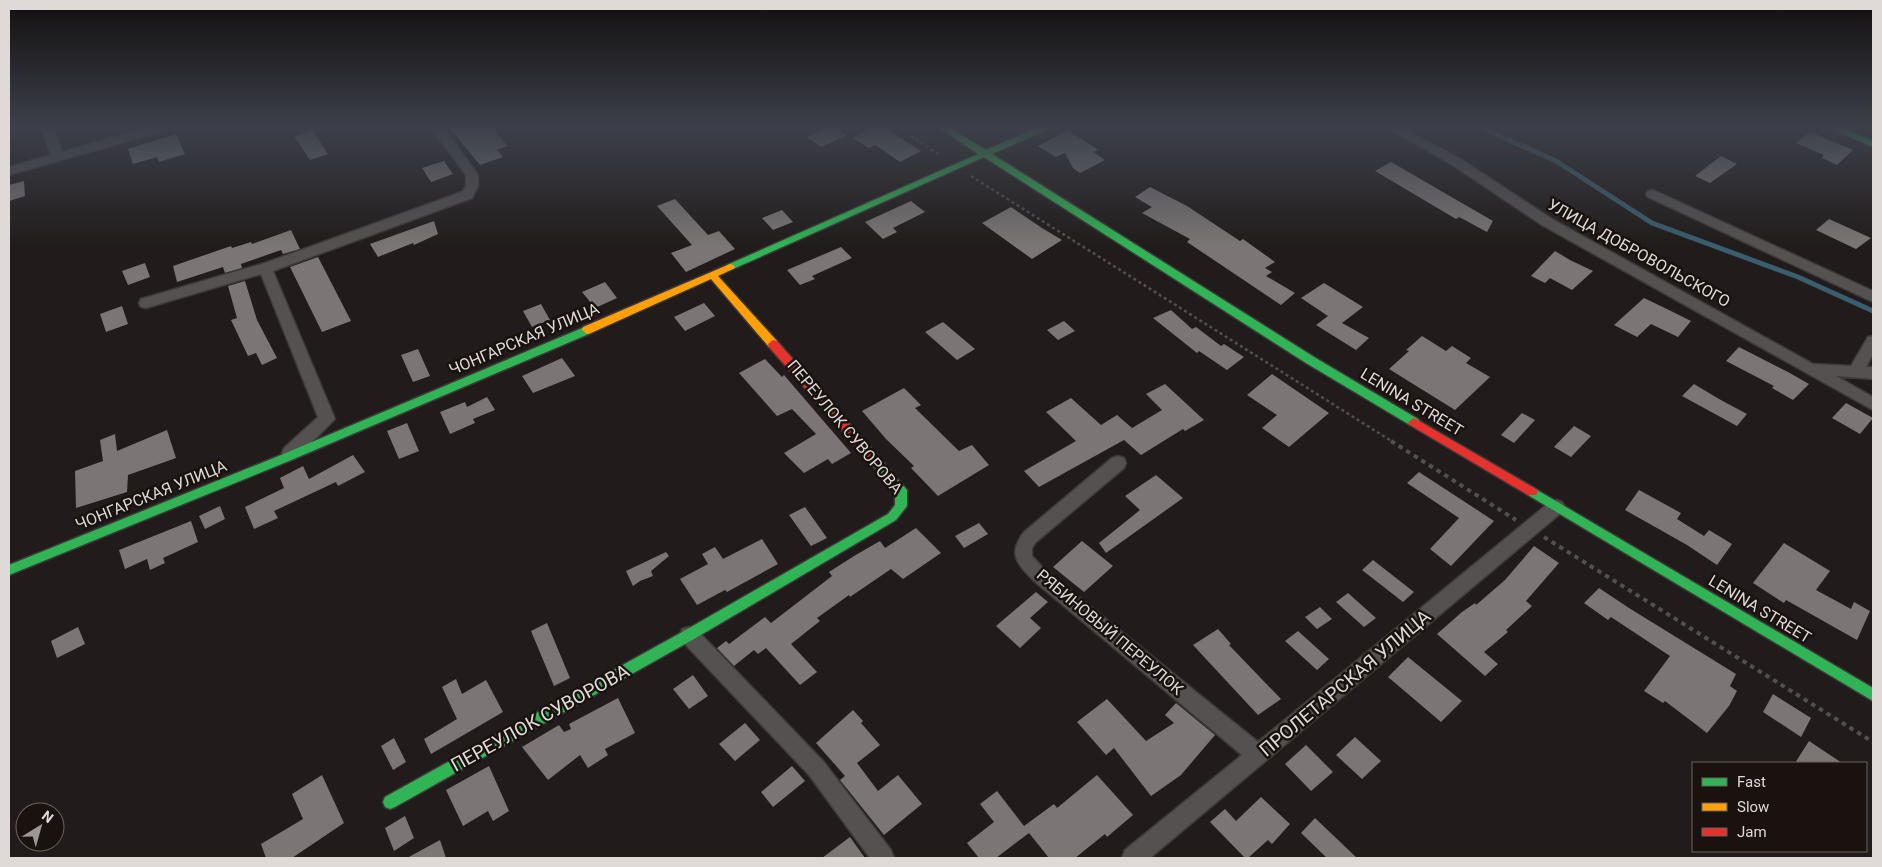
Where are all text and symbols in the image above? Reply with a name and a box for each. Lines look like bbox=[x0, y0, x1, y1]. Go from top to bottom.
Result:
street label: УЛИЦА ДОБРОВОЛЬСКОГО bbox=[1544, 195, 1734, 311]
street label: ЧОНГАРСКАЯ УЛИЦА bbox=[446, 299, 602, 379]
street label: ПЕРЕУЛОК СУВОРОВА bbox=[783, 356, 907, 498]
street label: LENINA STREET bbox=[1357, 364, 1467, 440]
street label: ЧОНГАРСКАЯ УЛИЦА bbox=[73, 456, 230, 534]
street label: РЯБИНОВЫЙ ПЕРЕУЛОК bbox=[1033, 565, 1188, 699]
street label: LENINA STREET bbox=[1705, 571, 1815, 647]
street label: ПРОЛЕТАРСКАЯ УЛИЦА bbox=[1255, 604, 1436, 761]
street label: ПЕРЕУЛОК СУВОРОВА bbox=[447, 659, 634, 777]
legend bbox=[1692, 762, 1867, 852]
text: Fast bbox=[1737, 773, 1766, 791]
text: Slow bbox=[1737, 798, 1769, 816]
north arrow bbox=[15, 802, 65, 852]
text: N bbox=[39, 807, 57, 826]
text: Jam bbox=[1737, 823, 1767, 841]

